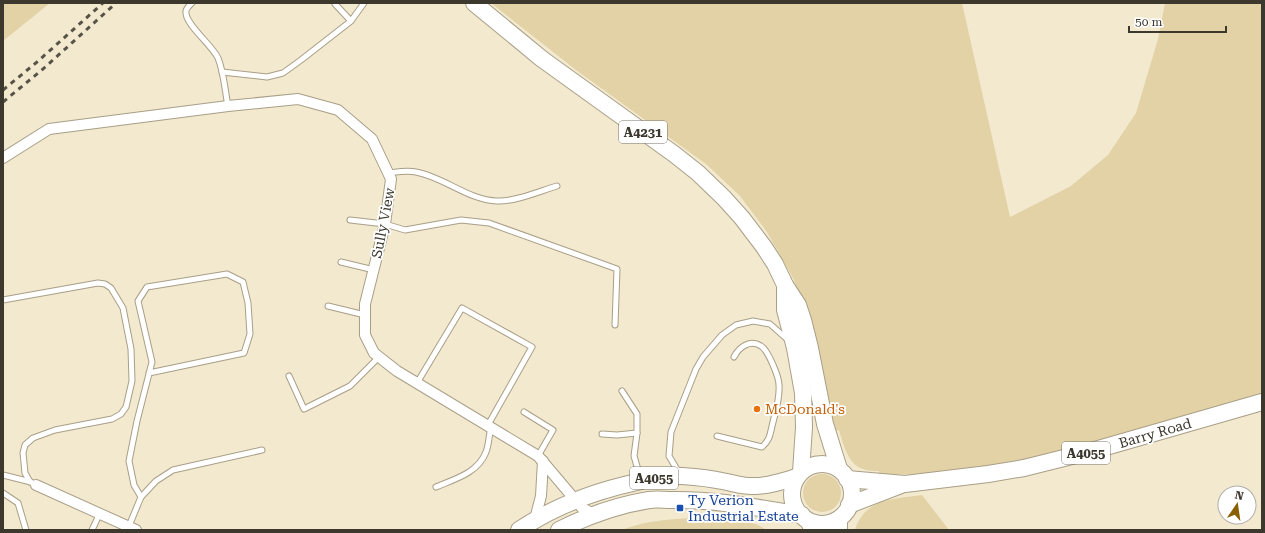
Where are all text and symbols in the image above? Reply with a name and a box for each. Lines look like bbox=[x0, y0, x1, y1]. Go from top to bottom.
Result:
scale bar bbox=[1129, 8, 1226, 34]
text: 50 m bbox=[1135, 15, 1162, 29]
road number: A4231 bbox=[619, 121, 667, 143]
street label: Sully View bbox=[368, 186, 398, 260]
place label: McDonald's bbox=[765, 401, 845, 417]
marker: McDonald's bbox=[752, 404, 762, 414]
street label: Barry Road bbox=[1117, 415, 1193, 451]
road number: A4055 bbox=[1062, 442, 1110, 464]
road number: A4055 bbox=[630, 467, 678, 489]
north arrow bbox=[1217, 485, 1257, 525]
text: N bbox=[1234, 488, 1245, 503]
place label: Ty Verion Industrial Estate bbox=[688, 492, 799, 524]
marker: Ty Verion Industrial Estate bbox=[675, 503, 685, 513]

